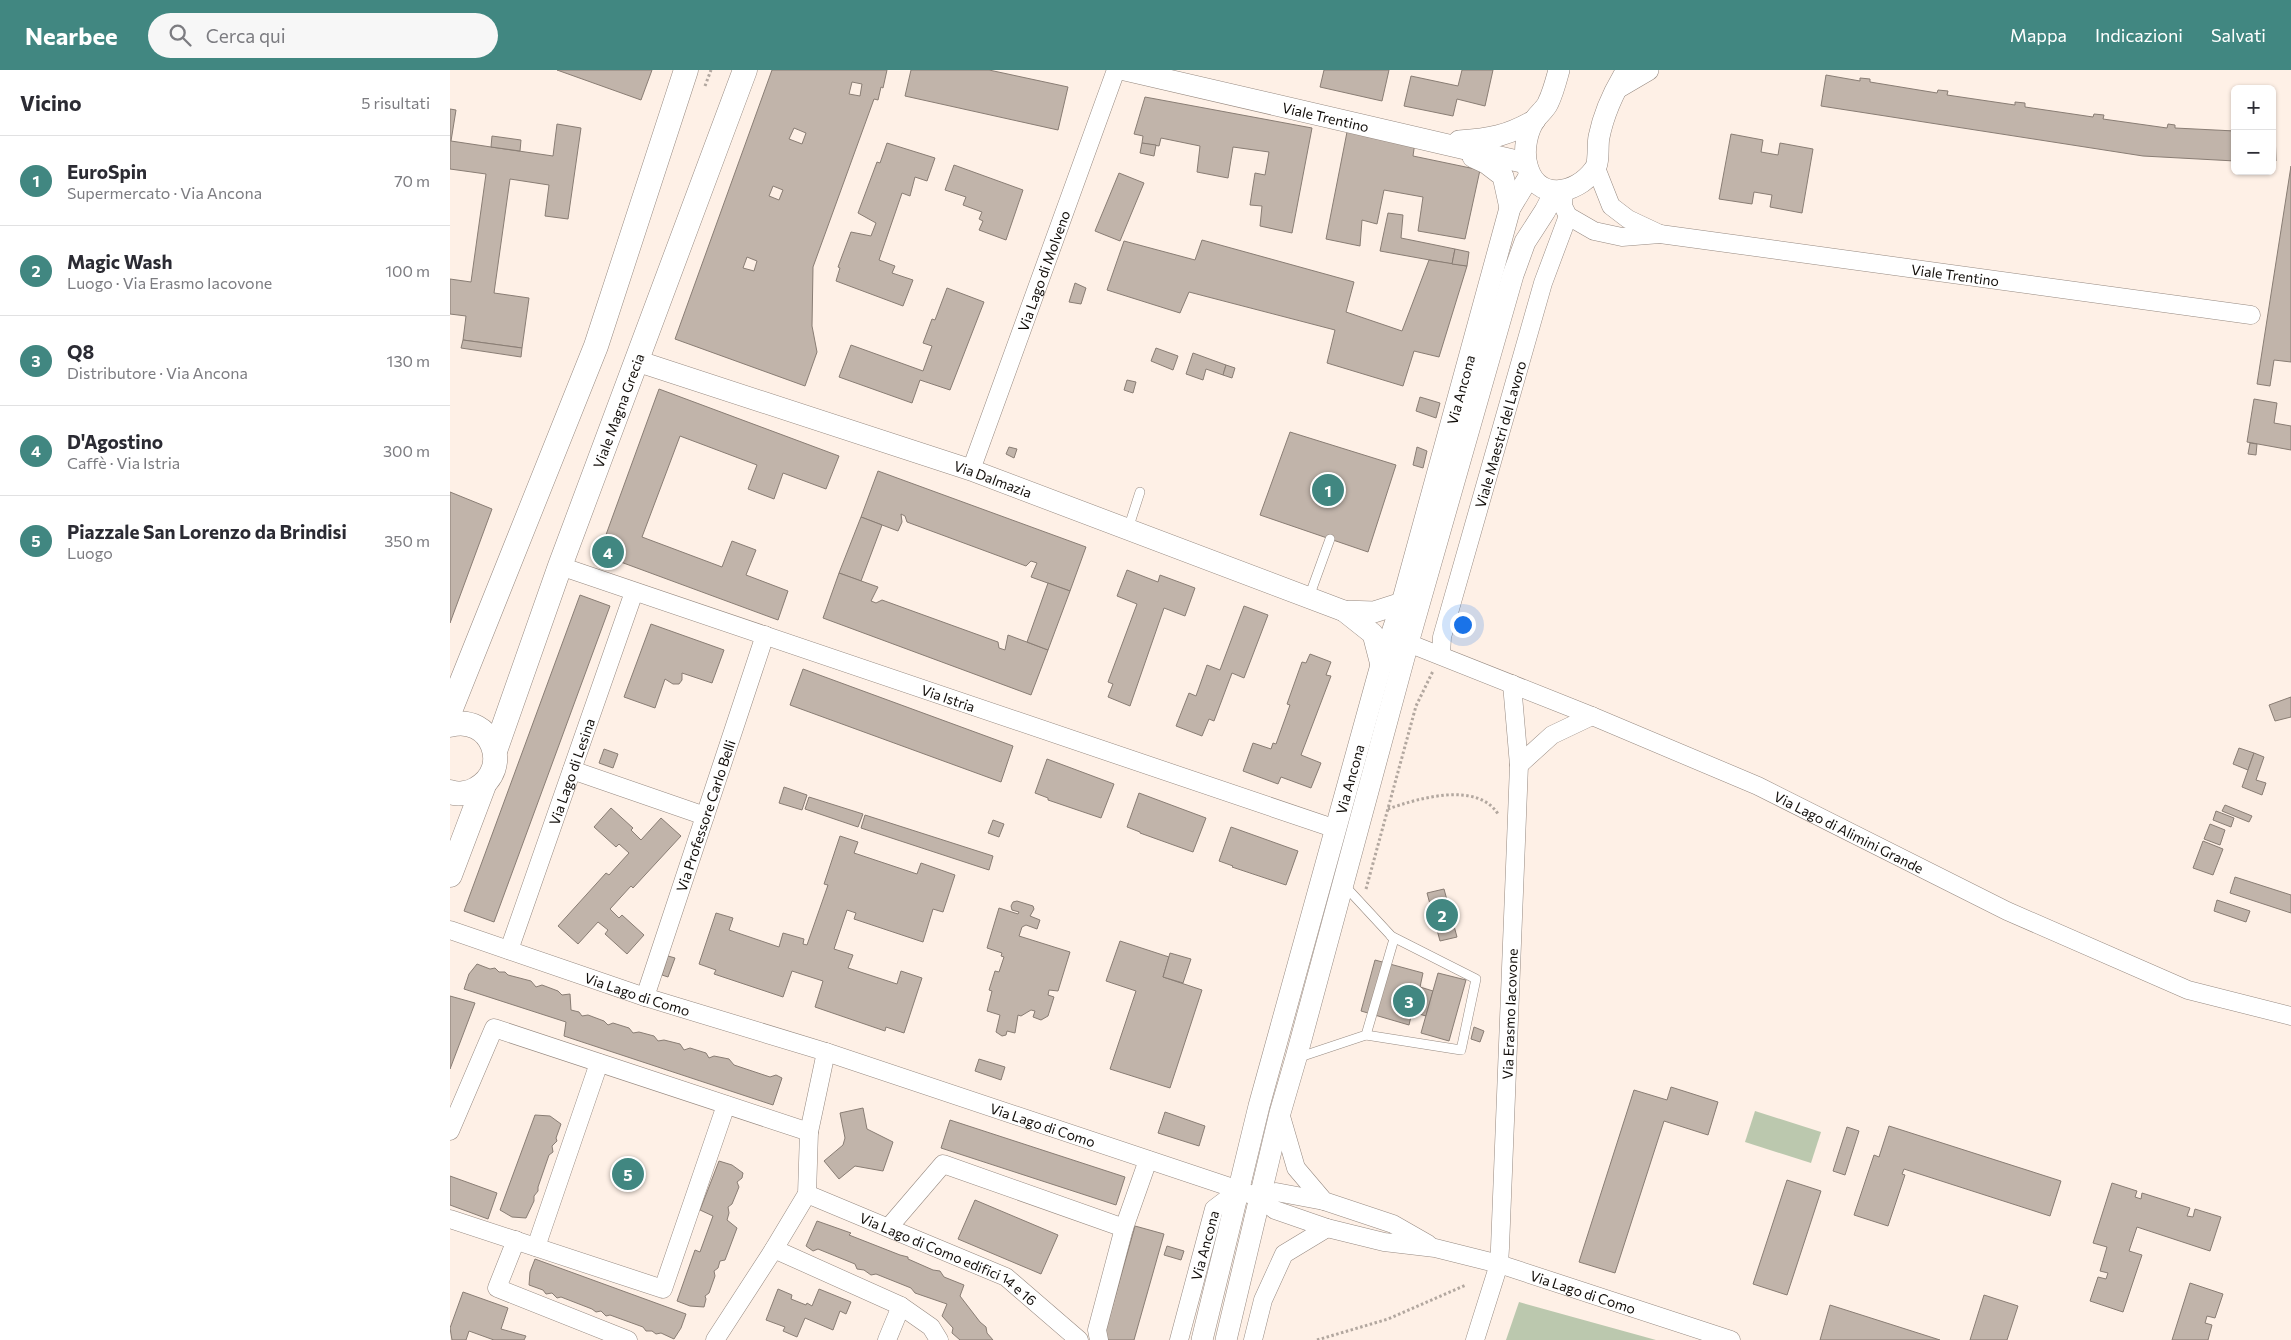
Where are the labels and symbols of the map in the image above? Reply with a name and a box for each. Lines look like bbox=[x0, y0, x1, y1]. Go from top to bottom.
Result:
street label: Viale Trentino bbox=[1281, 98, 1371, 135]
street label: Via Lago di Molveno bbox=[1014, 208, 1073, 334]
street label: Viale Trentino bbox=[1910, 260, 2000, 289]
street label: Viale Magna Grecia bbox=[589, 351, 647, 470]
street label: Via Ancona bbox=[1443, 353, 1478, 426]
street label: Viale Maestri del Lavoro bbox=[1471, 359, 1529, 510]
street label: Via Dalmazia bbox=[952, 457, 1034, 501]
pin: 1 bbox=[1312, 471, 1344, 509]
pin: 4 bbox=[592, 533, 624, 571]
your location bbox=[1450, 612, 1476, 638]
street label: Via Istria bbox=[919, 681, 977, 715]
street label: Via Lago di Lesina bbox=[545, 716, 598, 827]
street label: Via Professore Carlo Belli bbox=[672, 738, 738, 894]
street label: Via Ancona bbox=[1332, 742, 1367, 816]
street label: Via Lago di Alimini Grande bbox=[1771, 787, 1927, 876]
pin: 2 bbox=[1426, 896, 1458, 934]
street label: Via Erasmo Iacovone bbox=[1498, 948, 1520, 1080]
street label: Via Lago di Como bbox=[582, 968, 692, 1019]
pin: 3 bbox=[1393, 982, 1425, 1020]
street label: Via Lago di Como bbox=[988, 1099, 1098, 1150]
pin: 5 bbox=[612, 1155, 644, 1193]
street label: Via Lago di Como edifici 14 e 16 bbox=[857, 1209, 1041, 1308]
street label: Via Ancona bbox=[1187, 1209, 1222, 1282]
street label: Via Lago di Como bbox=[1528, 1266, 1638, 1317]

